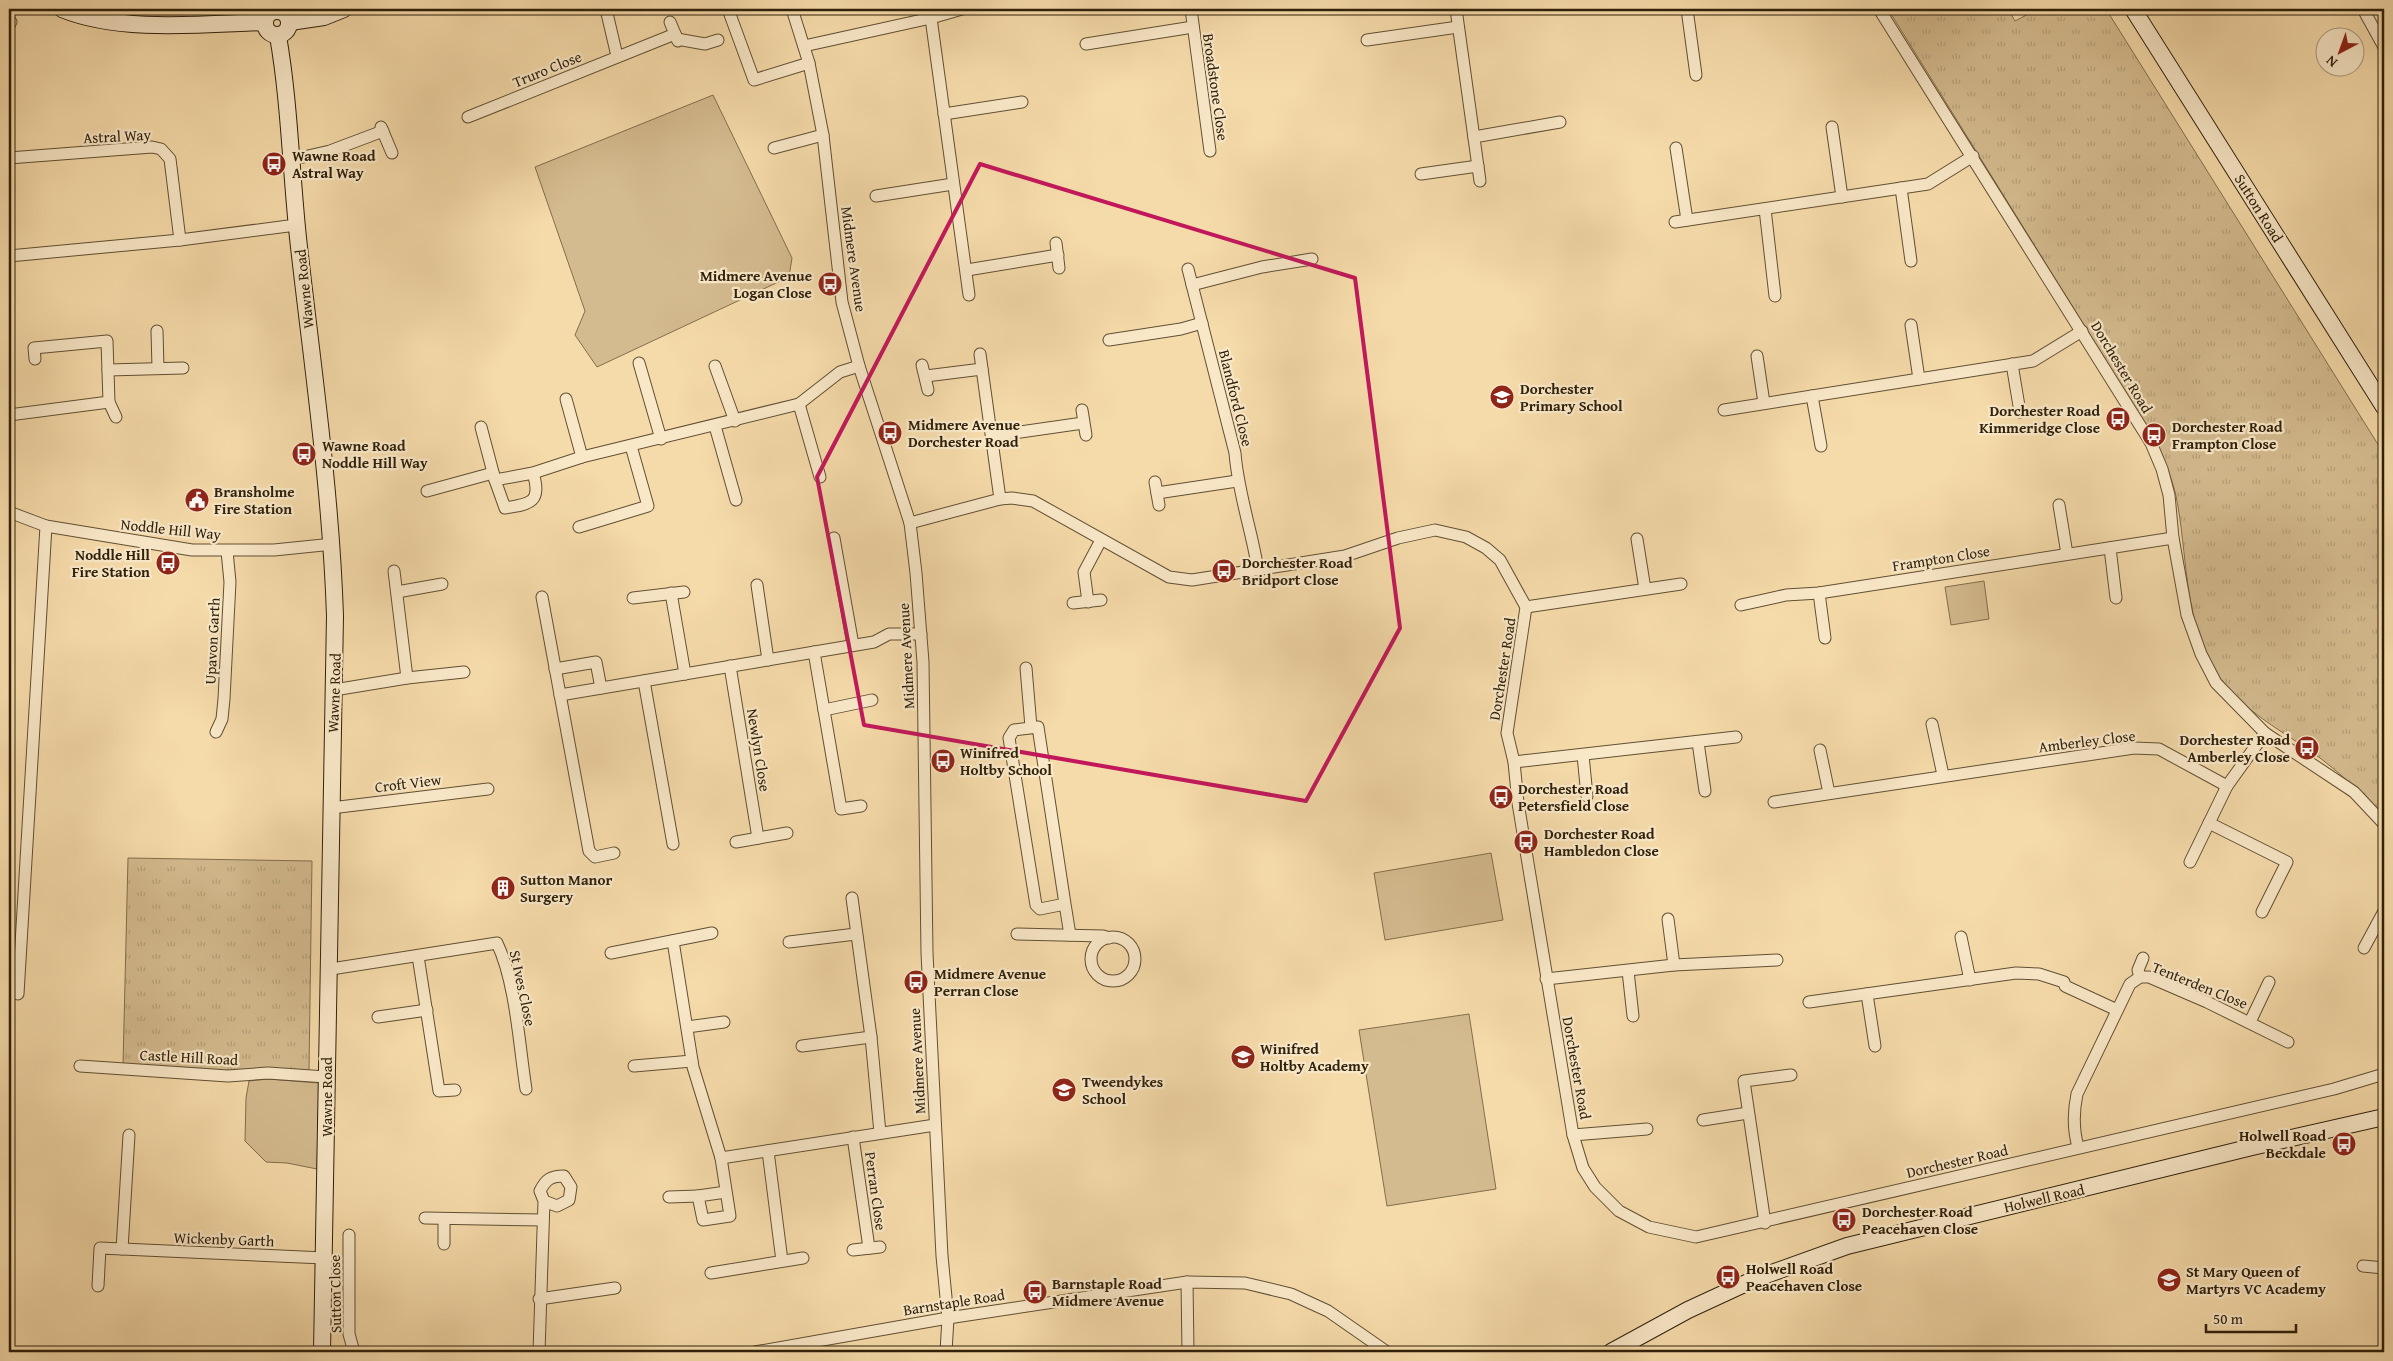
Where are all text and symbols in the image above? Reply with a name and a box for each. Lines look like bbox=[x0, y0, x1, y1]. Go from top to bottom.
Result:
north arrow bbox=[2316, 28, 2366, 78]
street label: Broadstone Close bbox=[1198, 32, 1234, 142]
street label: Truro Close bbox=[509, 46, 585, 92]
text: N bbox=[2321, 51, 2342, 72]
street label: Astral Way bbox=[83, 124, 152, 148]
place label: Wawne Road Astral Way bbox=[292, 145, 376, 183]
bus stop icon: Wawne Road Astral Way bbox=[261, 151, 287, 177]
street label: Sutton Road bbox=[2230, 170, 2288, 246]
street label: Midmere Avenue bbox=[836, 205, 872, 313]
street label: Wawne Road bbox=[289, 248, 319, 330]
place label: Midmere Avenue Logan Close bbox=[700, 265, 812, 303]
bus stop icon: Midmere Avenue Logan Close bbox=[817, 271, 843, 297]
street label: Dorchester Road bbox=[2086, 317, 2158, 417]
street label: Blandford Close bbox=[1214, 347, 1258, 449]
place label: Dorchester Primary School bbox=[1520, 378, 1623, 416]
school or university icon: Dorchester Primary School bbox=[1489, 384, 1515, 410]
place label: Dorchester Road Kimmeridge Close bbox=[1979, 400, 2100, 438]
bus stop icon: Dorchester Road Kimmeridge Close bbox=[2105, 406, 2131, 432]
place label: Midmere Avenue Dorchester Road bbox=[908, 414, 1020, 452]
place label: Dorchester Road Frampton Close bbox=[2172, 416, 2283, 454]
bus stop icon: Midmere Avenue Dorchester Road bbox=[877, 420, 903, 446]
bus stop icon: Dorchester Road Frampton Close bbox=[2141, 422, 2167, 448]
place label: Wawne Road Noddle Hill Way bbox=[322, 435, 428, 473]
bus stop icon: Wawne Road Noddle Hill Way bbox=[291, 441, 317, 467]
place label: Bransholme Fire Station bbox=[214, 481, 295, 519]
public building icon: Bransholme Fire Station bbox=[184, 487, 210, 513]
street label: Noddle Hill Way bbox=[120, 513, 223, 545]
street label: Frampton Close bbox=[1891, 540, 1991, 576]
place label: Noddle Hill Fire Station bbox=[72, 544, 150, 582]
bus stop icon: Noddle Hill Fire Station bbox=[155, 550, 181, 576]
place label: Dorchester Road Bridport Close bbox=[1242, 552, 1353, 590]
bus stop icon: Dorchester Road Bridport Close bbox=[1211, 558, 1237, 584]
street label: Upavon Garth bbox=[199, 596, 225, 685]
street label: Midmere Avenue bbox=[893, 602, 919, 710]
street label: Dorchester Road bbox=[1484, 616, 1520, 722]
street label: Wawne Road bbox=[322, 653, 346, 733]
street label: Newlyn Close bbox=[742, 707, 776, 793]
street label: Amberley Close bbox=[2037, 725, 2137, 757]
place label: Dorchester Road Amberley Close bbox=[2179, 729, 2290, 767]
bus stop icon: Dorchester Road Amberley Close bbox=[2294, 735, 2320, 761]
place label: Winifred Holtby School bbox=[960, 742, 1052, 780]
bus stop icon: Winifred Holtby School bbox=[930, 748, 956, 774]
street label: Croft View bbox=[374, 768, 443, 797]
place label: Dorchester Road Petersfield Close bbox=[1518, 778, 1629, 816]
bus stop icon: Dorchester Road Petersfield Close bbox=[1488, 784, 1514, 810]
place label: Dorchester Road Hambledon Close bbox=[1544, 823, 1659, 861]
bus stop icon: Dorchester Road Hambledon Close bbox=[1513, 829, 1539, 855]
place label: Sutton Manor Surgery bbox=[520, 869, 612, 907]
building icon: Sutton Manor Surgery bbox=[490, 875, 516, 901]
street label: St Ives Close bbox=[505, 948, 541, 1028]
street label: Tenterden Close bbox=[2149, 956, 2251, 1014]
place label: Midmere Avenue Perran Close bbox=[934, 963, 1046, 1001]
bus stop icon: Midmere Avenue Perran Close bbox=[903, 969, 929, 995]
street label: Midmere Avenue bbox=[904, 1007, 930, 1115]
street label: Dorchester Road bbox=[1558, 1015, 1596, 1121]
place label: Winifred Holtby Academy bbox=[1260, 1038, 1369, 1076]
street label: Castle Hill Road bbox=[139, 1044, 239, 1070]
school or university icon: Winifred Holtby Academy bbox=[1230, 1044, 1256, 1070]
street label: Wawne Road bbox=[316, 1057, 337, 1137]
place label: Tweendykes School bbox=[1082, 1071, 1163, 1109]
school or university icon: Tweendykes School bbox=[1051, 1077, 1077, 1103]
place label: Holwell Road Beckdale bbox=[2239, 1125, 2326, 1163]
bus stop icon: Holwell Road Beckdale bbox=[2331, 1131, 2357, 1157]
street label: Dorchester Road bbox=[1904, 1139, 2010, 1183]
street label: Perran Close bbox=[860, 1150, 892, 1232]
street label: Holwell Road bbox=[2002, 1179, 2086, 1217]
place label: Dorchester Road Peacehaven Close bbox=[1862, 1201, 1978, 1239]
bus stop icon: Dorchester Road Peacehaven Close bbox=[1831, 1207, 1857, 1233]
street label: Wickenby Garth bbox=[173, 1227, 275, 1251]
street label: Sutton Close bbox=[324, 1255, 346, 1333]
place label: Holwell Road Peacehaven Close bbox=[1746, 1258, 1862, 1296]
place label: St Mary Queen of Martyrs VC Academy bbox=[2186, 1261, 2326, 1299]
bus stop icon: Holwell Road Peacehaven Close bbox=[1715, 1264, 1741, 1290]
school or university icon: St Mary Queen of Martyrs VC Academy bbox=[2156, 1267, 2182, 1293]
place label: Barnstaple Road Midmere Avenue bbox=[1052, 1273, 1164, 1311]
bus stop icon: Barnstaple Road Midmere Avenue bbox=[1022, 1279, 1048, 1305]
street label: Barnstaple Road bbox=[902, 1284, 1006, 1320]
scale bar bbox=[2206, 1301, 2296, 1333]
text: 50 m bbox=[2213, 1308, 2244, 1329]

